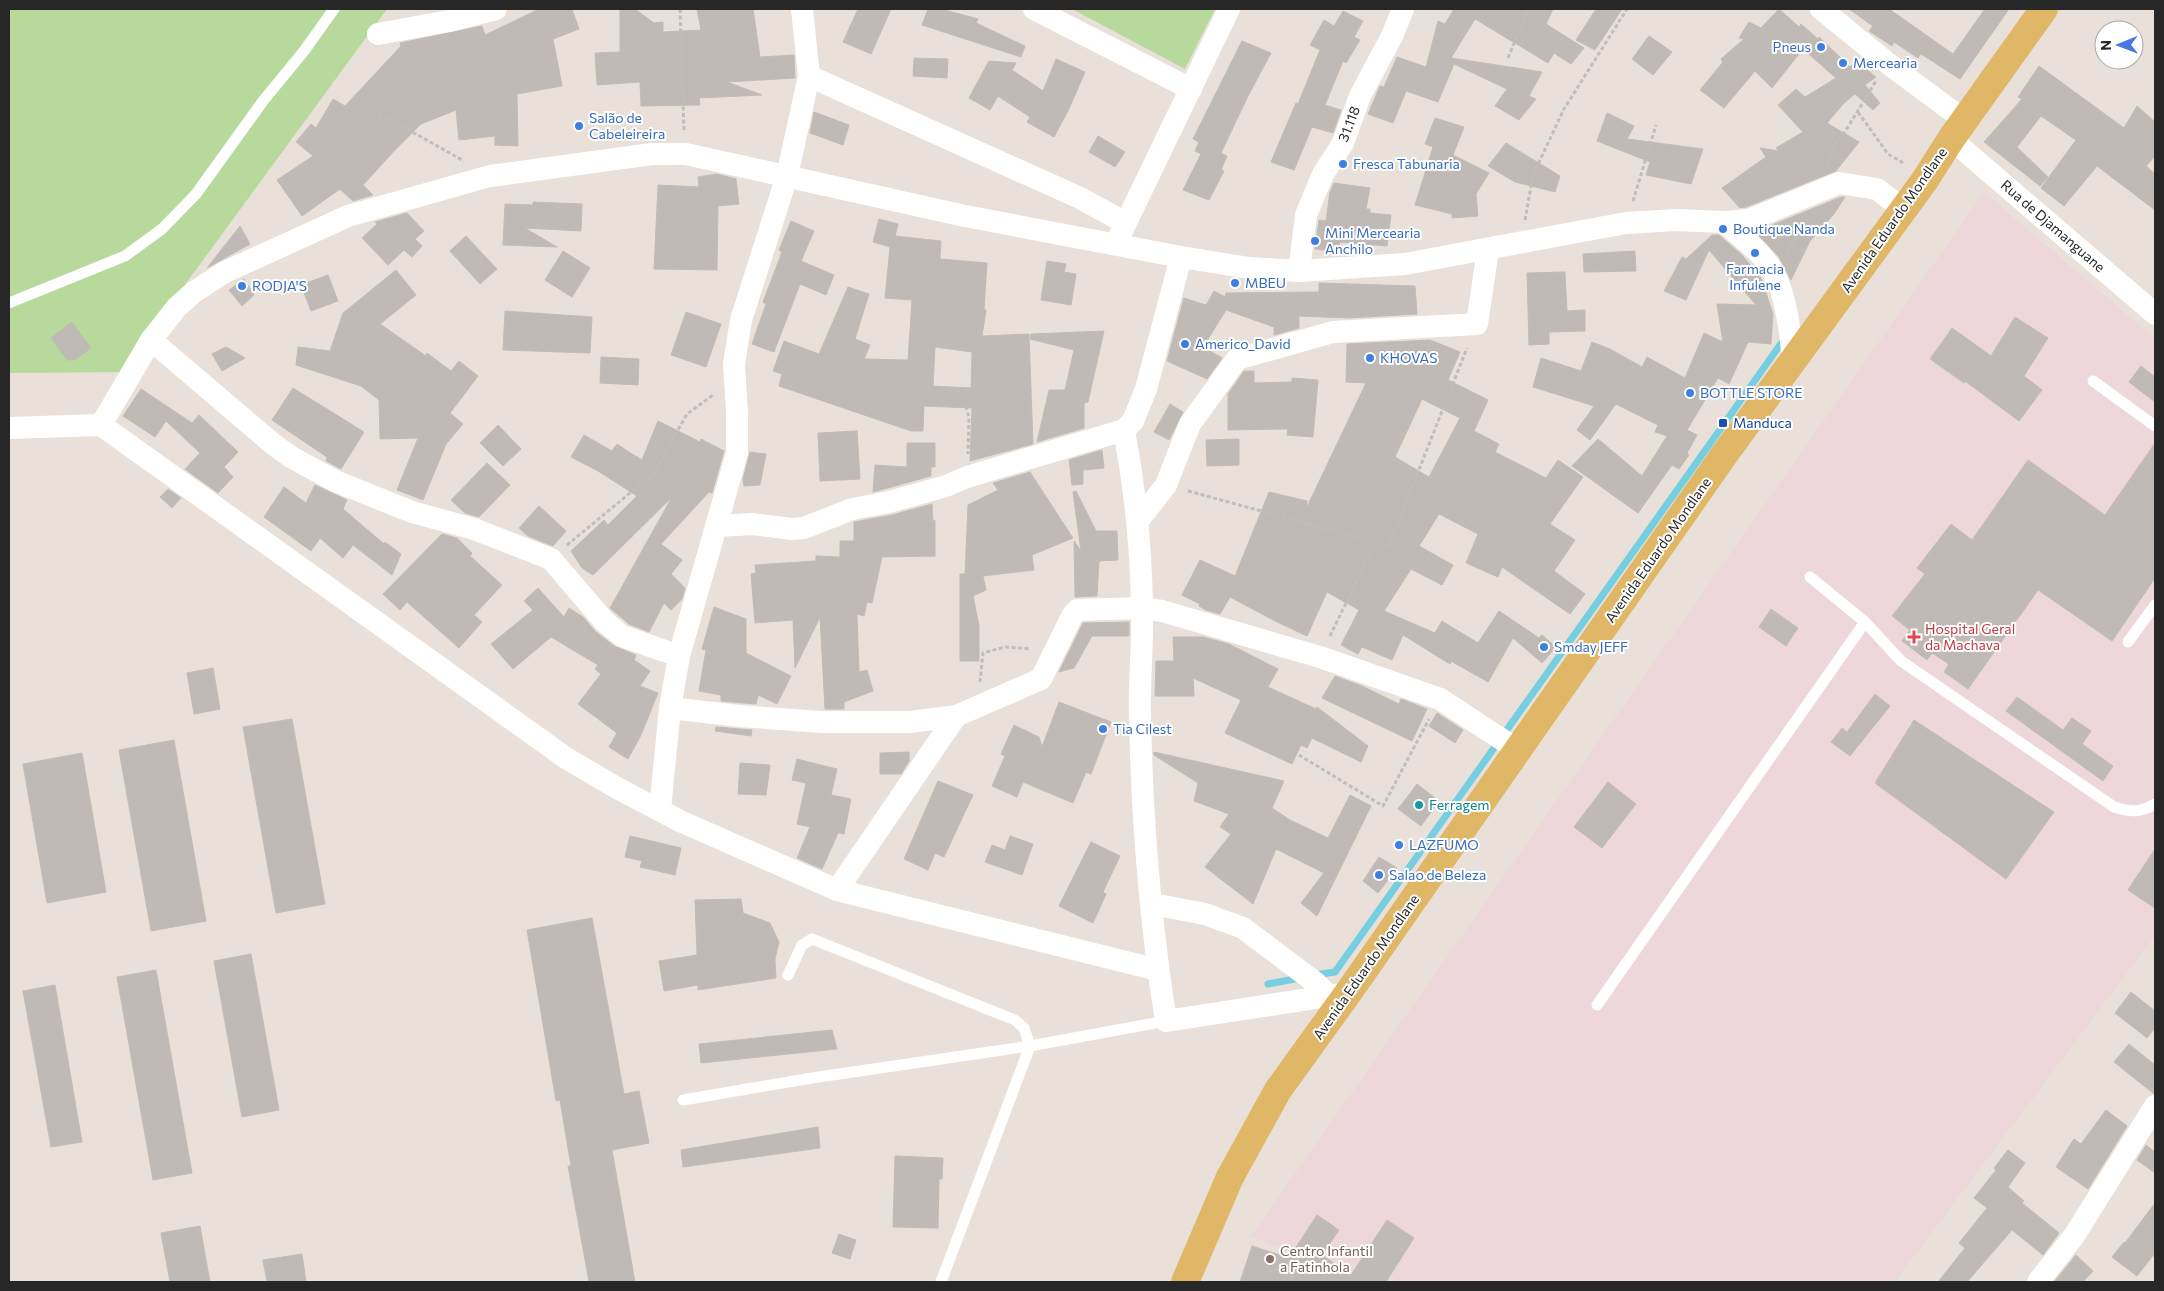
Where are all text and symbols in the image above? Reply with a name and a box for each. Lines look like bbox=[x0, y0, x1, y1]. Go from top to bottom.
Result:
north arrow bbox=[2094, 20, 2144, 70]
place label: Pneus bbox=[1773, 38, 1811, 55]
text: N bbox=[2097, 40, 2114, 51]
marker: Pneus bbox=[1815, 41, 1827, 53]
place label: Mercearia bbox=[1853, 54, 1917, 71]
marker: Mercearia bbox=[1837, 57, 1849, 69]
street label: 31.118 bbox=[1334, 104, 1363, 144]
place label: Salão de Cabeleireira bbox=[589, 109, 665, 142]
marker: Salão de Cabeleireira bbox=[573, 120, 585, 132]
street label: Avenida Eduardo Mondlane bbox=[1837, 144, 1950, 296]
place label: Fresca Tabunaria bbox=[1353, 155, 1460, 172]
marker: Fresca Tabunaria bbox=[1337, 158, 1349, 170]
street label: Rua de Djamanguane bbox=[1998, 176, 2109, 275]
place label: Boutique Nanda bbox=[1733, 220, 1835, 237]
marker: Boutique Nanda bbox=[1717, 223, 1729, 235]
place label: Mini Mercearia Anchilo bbox=[1325, 224, 1421, 257]
marker: Mini Mercearia Anchilo bbox=[1309, 235, 1321, 247]
marker: Farmacia Infulene bbox=[1749, 247, 1761, 259]
place label: Farmacia Infulene bbox=[1726, 260, 1784, 293]
place label: MBEU bbox=[1245, 274, 1286, 291]
place label: RODJA'S bbox=[252, 277, 307, 294]
marker: MBEU bbox=[1229, 277, 1241, 289]
marker: RODJA'S bbox=[236, 280, 248, 292]
place label: Americo_David bbox=[1195, 335, 1291, 352]
marker: Americo_David bbox=[1179, 338, 1191, 350]
place label: KHOVAS bbox=[1380, 349, 1438, 366]
marker: KHOVAS bbox=[1364, 352, 1376, 364]
place label: BOTTLE STORE bbox=[1700, 384, 1803, 401]
marker: BOTTLE STORE bbox=[1684, 387, 1696, 399]
place label: Manduca bbox=[1733, 414, 1792, 431]
marker: Manduca bbox=[1717, 417, 1729, 429]
street label: Avenida Eduardo Mondlane bbox=[1601, 474, 1714, 626]
place label: Hospital Geral da Machava bbox=[1925, 620, 2015, 653]
marker: Hospital Geral da Machava bbox=[1907, 630, 1921, 644]
place label: Smday JEFF bbox=[1554, 638, 1628, 655]
marker: Smday JEFF bbox=[1538, 641, 1550, 653]
place label: Tia Cilest bbox=[1113, 720, 1172, 737]
marker: Tia Cilest bbox=[1097, 723, 1109, 735]
place label: Ferragem bbox=[1429, 796, 1490, 813]
marker: Ferragem bbox=[1413, 799, 1425, 811]
place label: LAZFUMO bbox=[1409, 836, 1479, 853]
marker: LAZFUMO bbox=[1393, 839, 1405, 851]
place label: Salao de Beleza bbox=[1389, 866, 1486, 883]
marker: Salao de Beleza bbox=[1373, 869, 1385, 881]
street label: Avenida Eduardo Mondlane bbox=[1309, 891, 1422, 1043]
place label: Centro Infantil a Fatinhola bbox=[1280, 1242, 1373, 1275]
marker: Centro Infantil a Fatinhola bbox=[1264, 1253, 1276, 1265]

